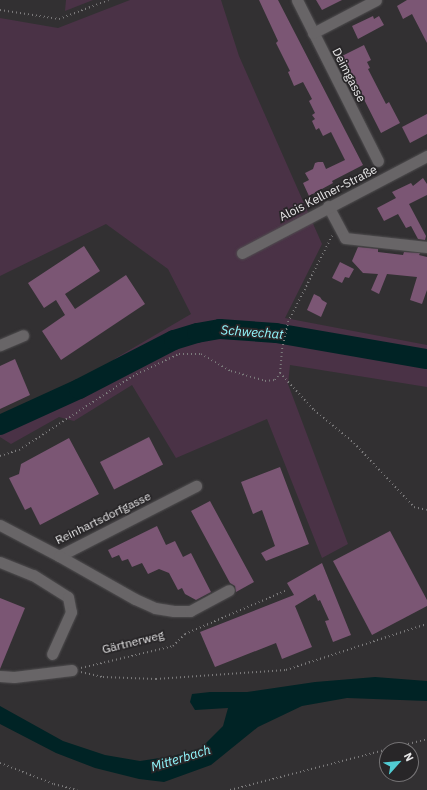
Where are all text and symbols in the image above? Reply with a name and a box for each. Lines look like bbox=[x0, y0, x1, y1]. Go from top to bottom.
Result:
street label: Deimgasse bbox=[329, 45, 369, 105]
street label: Alois Kellner-Straße bbox=[277, 162, 379, 224]
water label: Schwechat bbox=[220, 323, 284, 343]
street label: Reinhartsdorfgasse bbox=[53, 489, 153, 547]
street label: Gärtnerweg bbox=[101, 627, 165, 657]
water label: Mitterbach bbox=[149, 742, 213, 776]
north arrow bbox=[379, 742, 419, 782]
text: N bbox=[401, 750, 417, 764]

